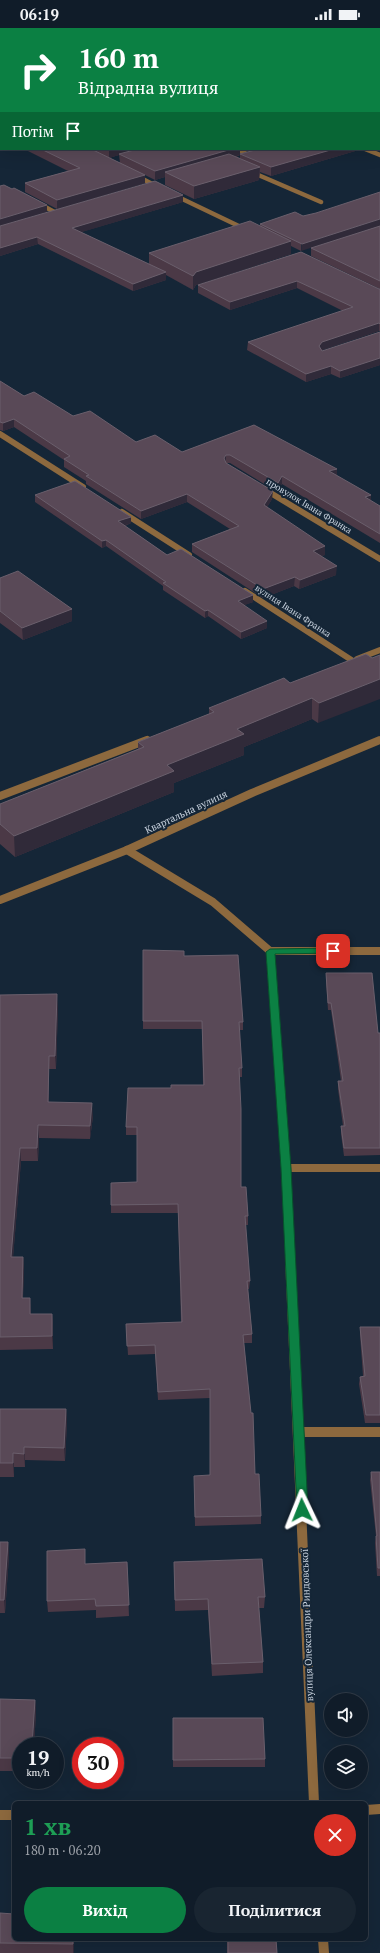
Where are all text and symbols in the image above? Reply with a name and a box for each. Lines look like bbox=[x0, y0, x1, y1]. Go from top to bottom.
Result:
text: 06:19 bbox=[20, 4, 59, 24]
text: 160 m bbox=[78, 39, 159, 76]
icon: right bbox=[12, 44, 64, 96]
text: Відрадна вулиця bbox=[78, 75, 218, 99]
icon: arrive bbox=[62, 120, 84, 142]
text: Потім bbox=[12, 121, 54, 141]
street label: провулок Івана Франка bbox=[264, 476, 354, 537]
street label: вулиця Івана Франка bbox=[253, 582, 334, 640]
street label: Квартальна вулиця bbox=[143, 787, 229, 837]
pin bbox=[316, 934, 350, 968]
icon: arrive bbox=[322, 940, 344, 962]
position arrow bbox=[281, 1489, 323, 1531]
street label: вулиця Олександри Риндовської bbox=[298, 1548, 316, 1702]
map controls bbox=[324, 1693, 368, 1789]
button: sound bbox=[324, 1693, 368, 1737]
speed limit sign: 30 bbox=[72, 1737, 124, 1789]
text: 19 bbox=[27, 1744, 49, 1771]
button: layers bbox=[324, 1745, 368, 1789]
text: km/h bbox=[26, 1766, 50, 1779]
text: 1 хв bbox=[24, 1810, 71, 1842]
button: close bbox=[314, 1814, 356, 1856]
text: 180 m · 06:20 bbox=[24, 1841, 101, 1859]
button: Вихід bbox=[24, 1887, 186, 1933]
button: Поділитися bbox=[194, 1887, 356, 1933]

